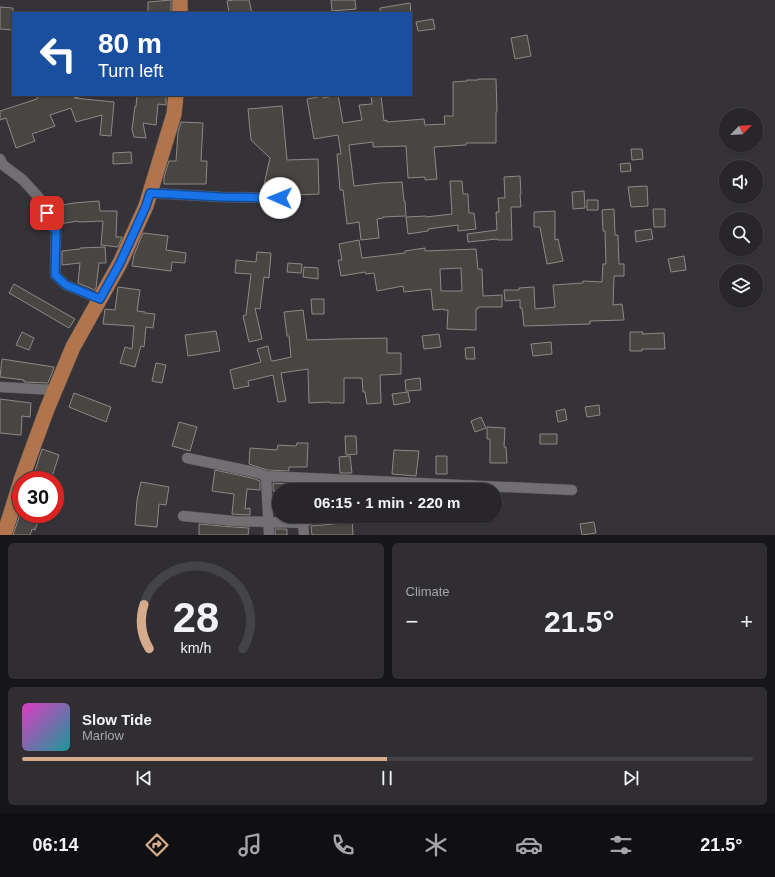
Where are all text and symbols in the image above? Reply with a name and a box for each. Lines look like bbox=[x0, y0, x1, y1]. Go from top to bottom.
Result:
icon: left bbox=[32, 28, 84, 80]
text: 80 m bbox=[98, 28, 162, 59]
text: Turn left bbox=[98, 61, 163, 81]
north arrow bbox=[719, 108, 763, 152]
map controls bbox=[719, 108, 763, 308]
button: sound bbox=[719, 160, 763, 204]
position arrow bbox=[259, 177, 301, 219]
pin bbox=[30, 196, 64, 230]
icon: arrive bbox=[36, 202, 58, 224]
button: search bbox=[719, 212, 763, 256]
button: layers bbox=[719, 264, 763, 308]
speed limit sign: 30 bbox=[12, 471, 64, 523]
text: 06:15 · 1 min · 220 m bbox=[314, 494, 460, 511]
text: Climate bbox=[406, 584, 450, 599]
text: 28 bbox=[173, 594, 219, 641]
text: 21.5° bbox=[544, 605, 614, 638]
text: − bbox=[406, 609, 418, 634]
text: + bbox=[740, 609, 753, 634]
text: km/h bbox=[180, 640, 211, 656]
text: Slow Tide bbox=[82, 711, 152, 728]
text: Marlow bbox=[82, 728, 124, 743]
icon: previous bbox=[133, 767, 155, 789]
icon: pause bbox=[376, 767, 398, 789]
icon: next bbox=[620, 767, 642, 789]
icon: directions bbox=[143, 831, 171, 859]
icon: music bbox=[236, 831, 264, 859]
icon: phone bbox=[329, 831, 357, 859]
icon: climate bbox=[422, 831, 450, 859]
icon: car bbox=[515, 831, 543, 859]
icon: filters bbox=[607, 831, 635, 859]
text: 06:14 bbox=[32, 835, 78, 855]
text: 21.5° bbox=[700, 835, 742, 855]

